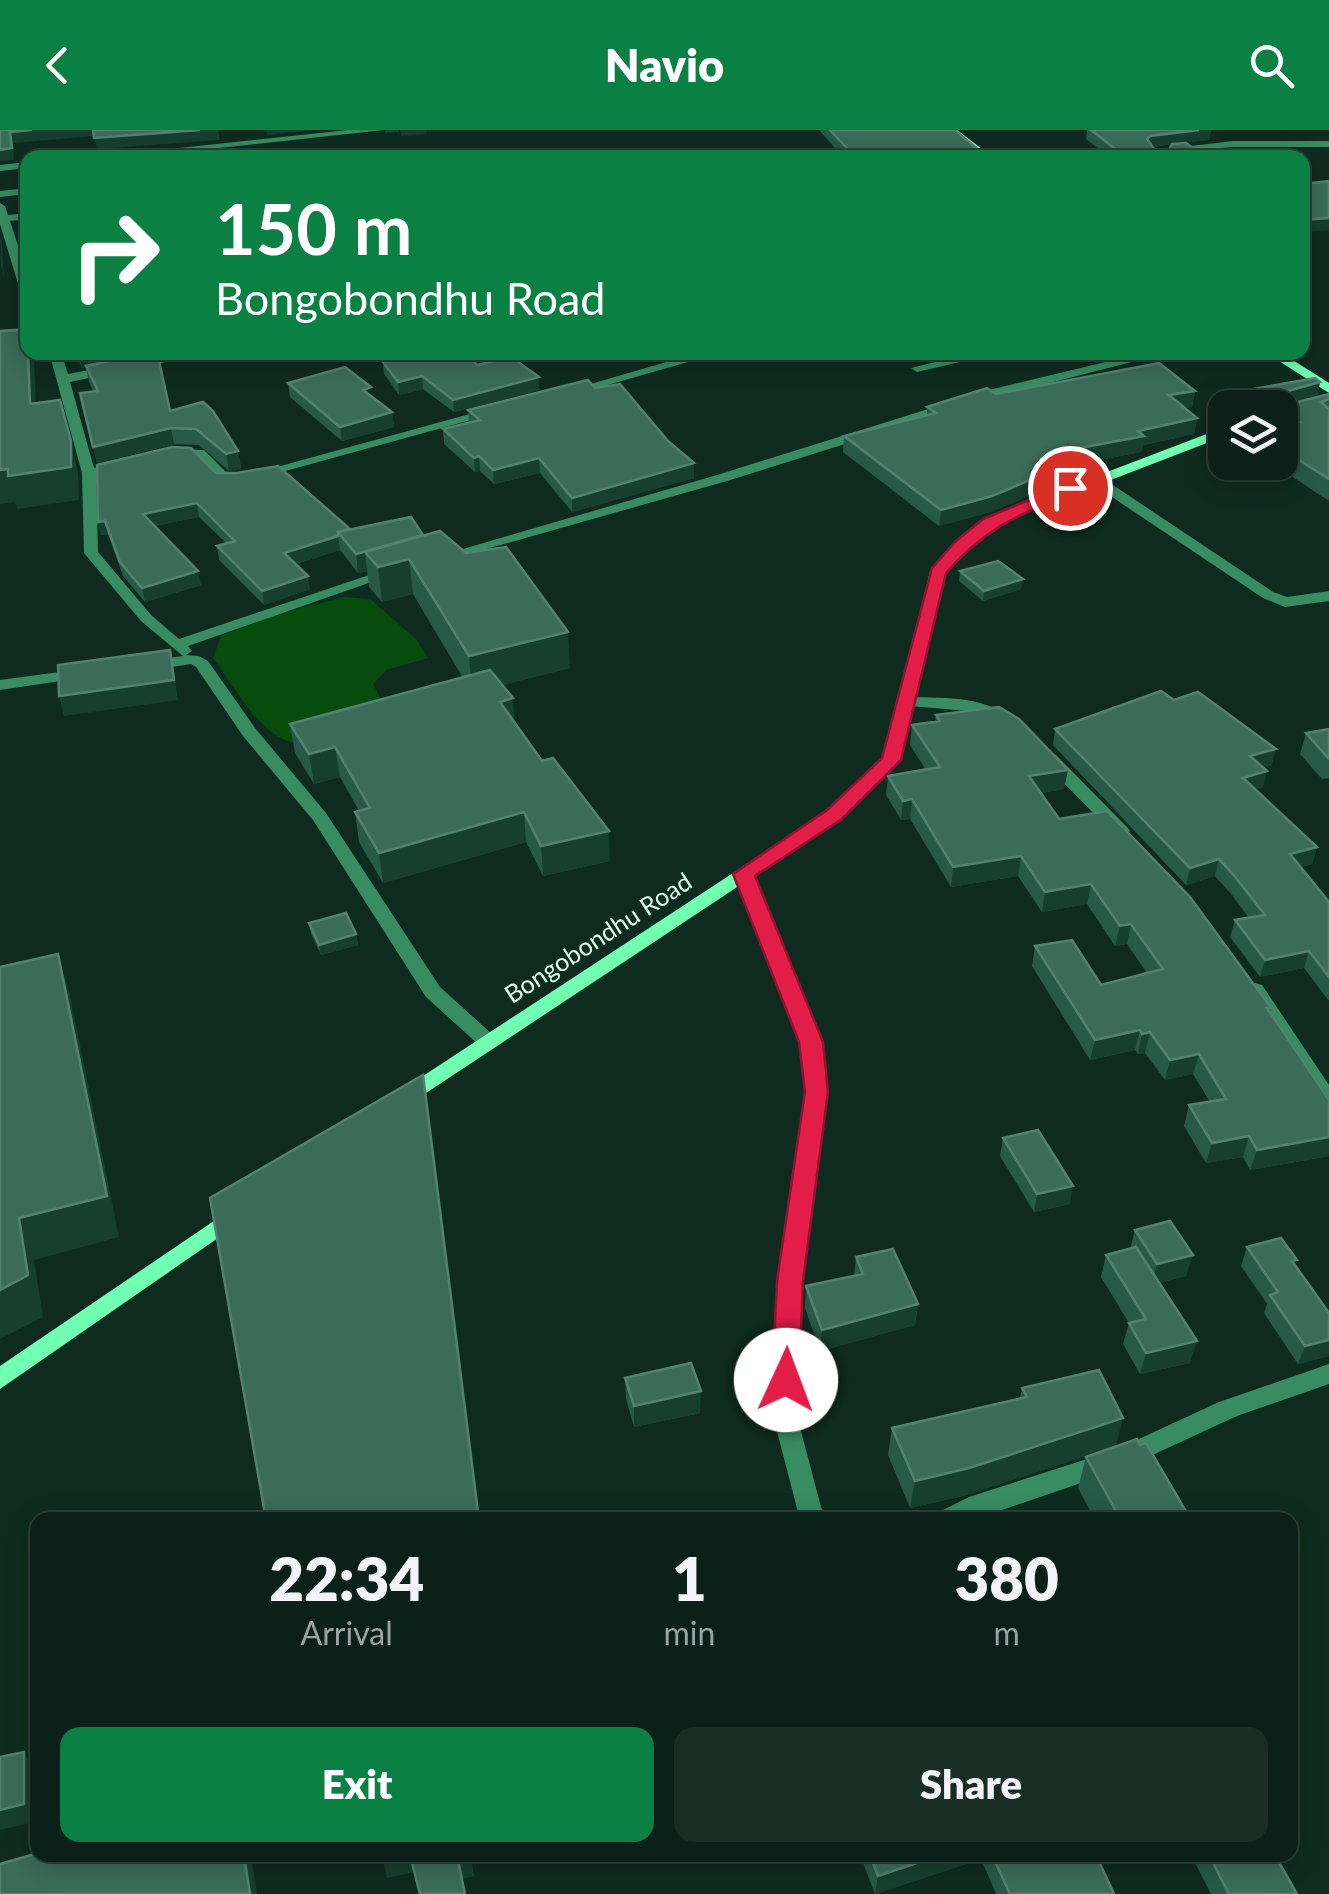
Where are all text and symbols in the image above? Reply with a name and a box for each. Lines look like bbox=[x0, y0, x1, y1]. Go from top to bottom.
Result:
icon: back bbox=[30, 38, 85, 93]
text: Navio bbox=[605, 38, 724, 92]
icon: search bbox=[1244, 38, 1299, 93]
text: 150 m bbox=[215, 186, 412, 270]
icon: right bbox=[50, 190, 180, 320]
text: Bongobondhu Road bbox=[215, 271, 606, 325]
map controls bbox=[1208, 390, 1298, 480]
button: layers bbox=[1208, 390, 1298, 480]
pin bbox=[1028, 446, 1113, 531]
icon: arrive bbox=[1043, 461, 1098, 516]
street label: Bongobondhu Road bbox=[498, 866, 697, 1009]
position arrow bbox=[734, 1328, 838, 1432]
text: 22:34 bbox=[269, 1542, 424, 1614]
text: 1 bbox=[672, 1542, 707, 1614]
text: 380 bbox=[954, 1542, 1059, 1614]
text: Arrival bbox=[301, 1613, 393, 1652]
text: min bbox=[663, 1613, 715, 1652]
text: m bbox=[993, 1613, 1020, 1652]
button: Exit bbox=[60, 1727, 654, 1842]
button: Share bbox=[674, 1727, 1268, 1842]

